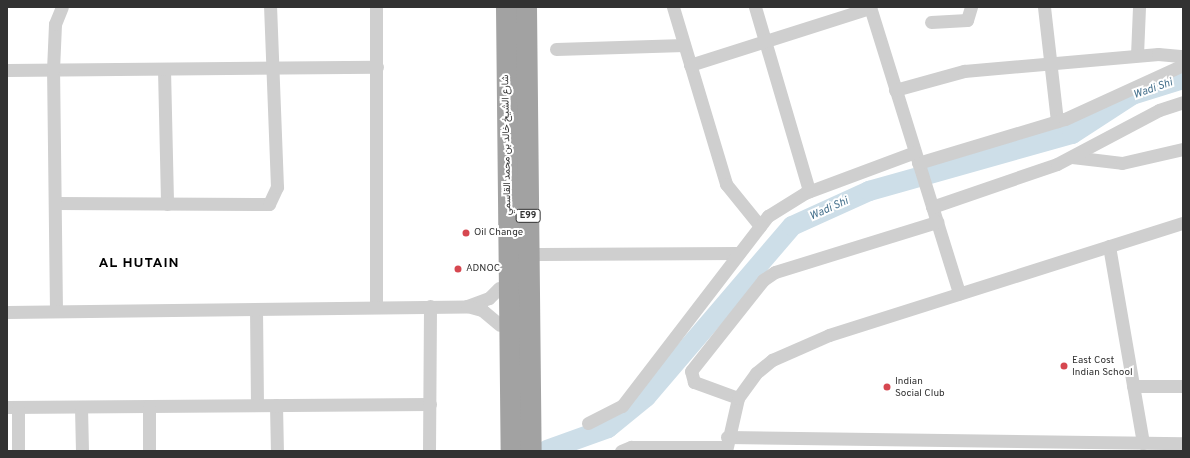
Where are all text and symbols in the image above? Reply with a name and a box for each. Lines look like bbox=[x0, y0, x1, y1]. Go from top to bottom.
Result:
street label: شارع الشيخ خالد بن محمد القاسمي bbox=[500, 75, 514, 215]
water label: Wadi Shi bbox=[1132, 76, 1174, 102]
water label: Wadi Shi bbox=[808, 195, 850, 223]
road number: E99 bbox=[515, 209, 541, 223]
place label: Oil Change bbox=[474, 227, 523, 239]
marker: Oil Change bbox=[461, 228, 471, 238]
district label: AL HUTAIN bbox=[98, 256, 180, 272]
place label: ADNOC bbox=[466, 263, 500, 275]
marker: ADNOC bbox=[453, 264, 463, 274]
place label: East Cost Indian School bbox=[1072, 354, 1133, 378]
marker: East Cost Indian School bbox=[1059, 361, 1069, 371]
place label: Indian Social Club bbox=[895, 375, 945, 398]
marker: Indian Social Club bbox=[882, 382, 892, 392]

